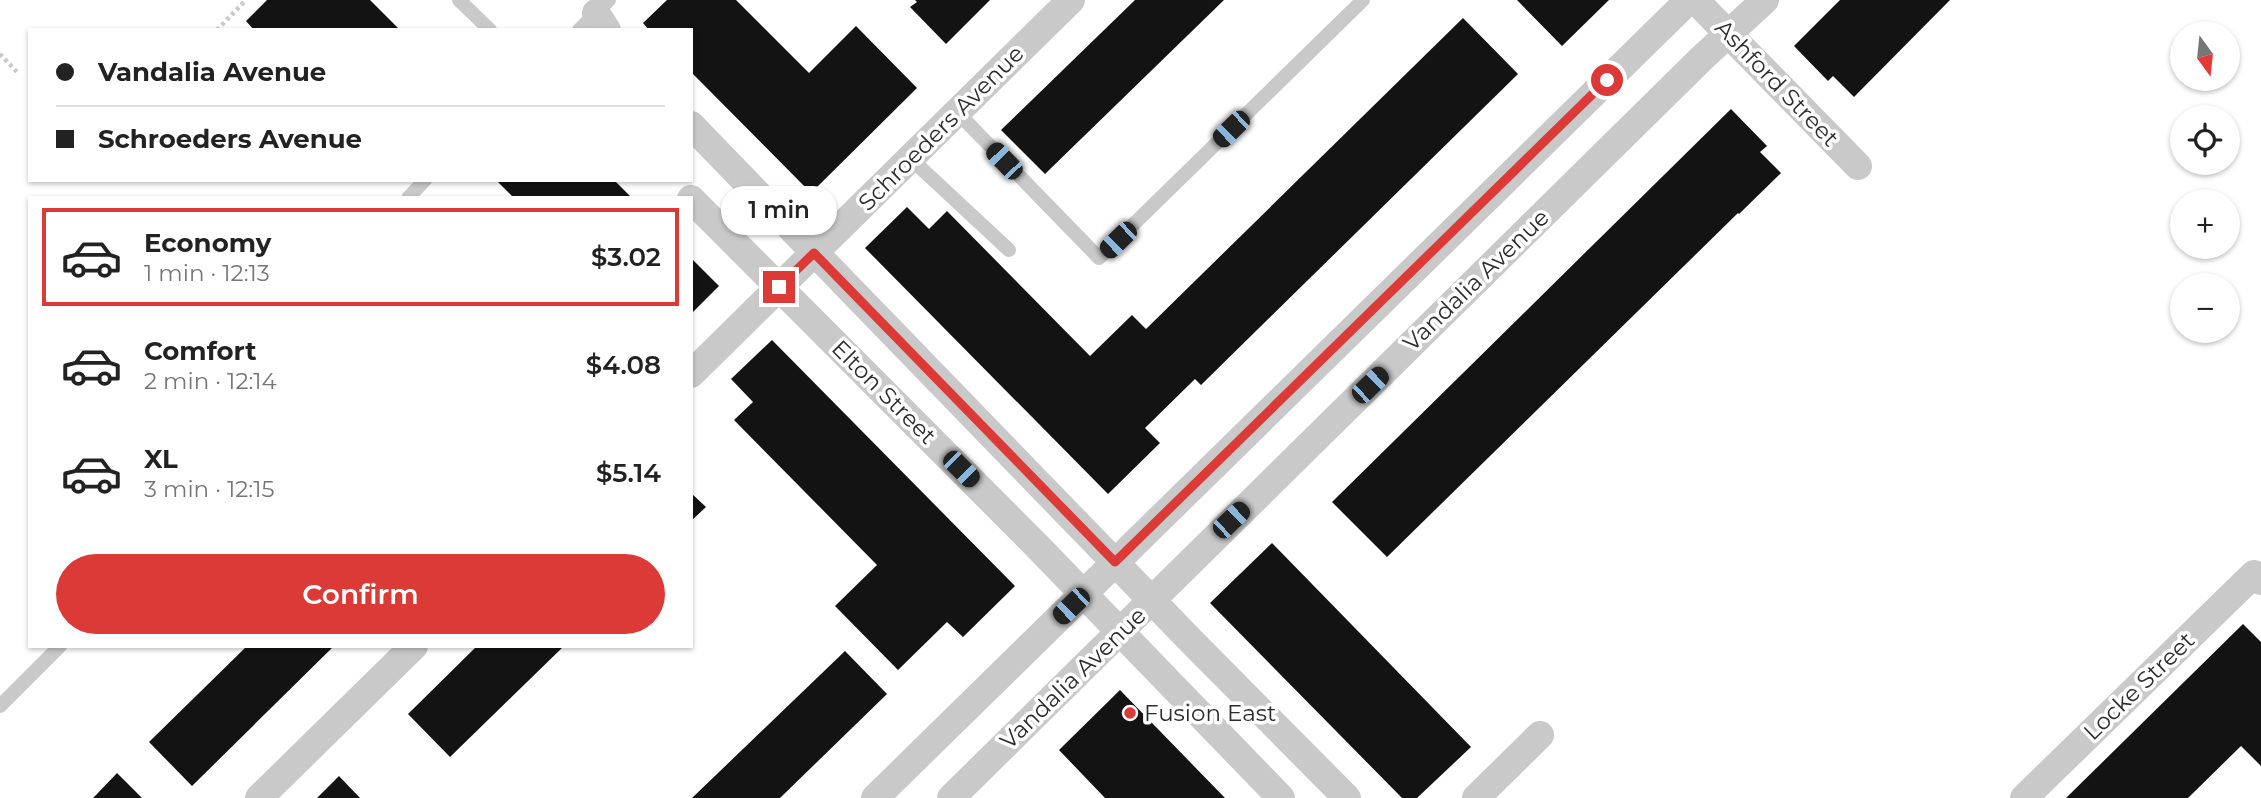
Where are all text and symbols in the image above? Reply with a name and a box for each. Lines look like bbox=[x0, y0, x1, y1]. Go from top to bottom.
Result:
street label: Ashford Street bbox=[1710, 14, 1844, 152]
north arrow bbox=[2170, 21, 2240, 91]
map controls bbox=[2170, 21, 2240, 343]
street label: Schroeders Avenue bbox=[852, 39, 1030, 217]
text: Vandalia Avenue bbox=[98, 56, 326, 88]
route start bbox=[1591, 64, 1623, 96]
button: locate bbox=[2170, 105, 2240, 175]
car bbox=[1209, 107, 1254, 151]
text: Schroeders Avenue bbox=[98, 123, 362, 155]
car bbox=[982, 139, 1027, 183]
callout: 1 min bbox=[721, 186, 837, 234]
button: + bbox=[2170, 189, 2240, 259]
text: 1 min bbox=[748, 196, 810, 224]
street label: Vandalia Avenue bbox=[1397, 203, 1555, 357]
car bbox=[1096, 218, 1141, 262]
icon: car bbox=[60, 226, 123, 289]
text: Economy bbox=[144, 227, 271, 259]
text: $3.02 bbox=[591, 241, 661, 273]
text: 1 min · 12:13 bbox=[144, 259, 270, 287]
route end bbox=[763, 271, 795, 303]
button: − bbox=[2170, 273, 2240, 343]
icon: car bbox=[60, 334, 123, 397]
street label: Elton Street bbox=[826, 334, 942, 450]
text: Comfort bbox=[144, 335, 256, 367]
text: $4.08 bbox=[586, 349, 661, 381]
car bbox=[1348, 363, 1393, 407]
text: 2 min · 12:14 bbox=[144, 367, 277, 395]
icon: car bbox=[60, 442, 123, 505]
text: XL bbox=[144, 443, 178, 475]
car bbox=[939, 447, 984, 491]
text: $5.14 bbox=[596, 457, 661, 489]
text: 3 min · 12:15 bbox=[144, 475, 275, 503]
car bbox=[1209, 498, 1254, 542]
button: Confirm bbox=[56, 554, 665, 634]
car bbox=[1049, 584, 1094, 628]
street label: Vandalia Avenue bbox=[994, 601, 1152, 755]
street label: Locke Street bbox=[2078, 626, 2200, 746]
place label: Fusion East bbox=[1144, 699, 1276, 727]
marker: Fusion East bbox=[1122, 705, 1138, 721]

